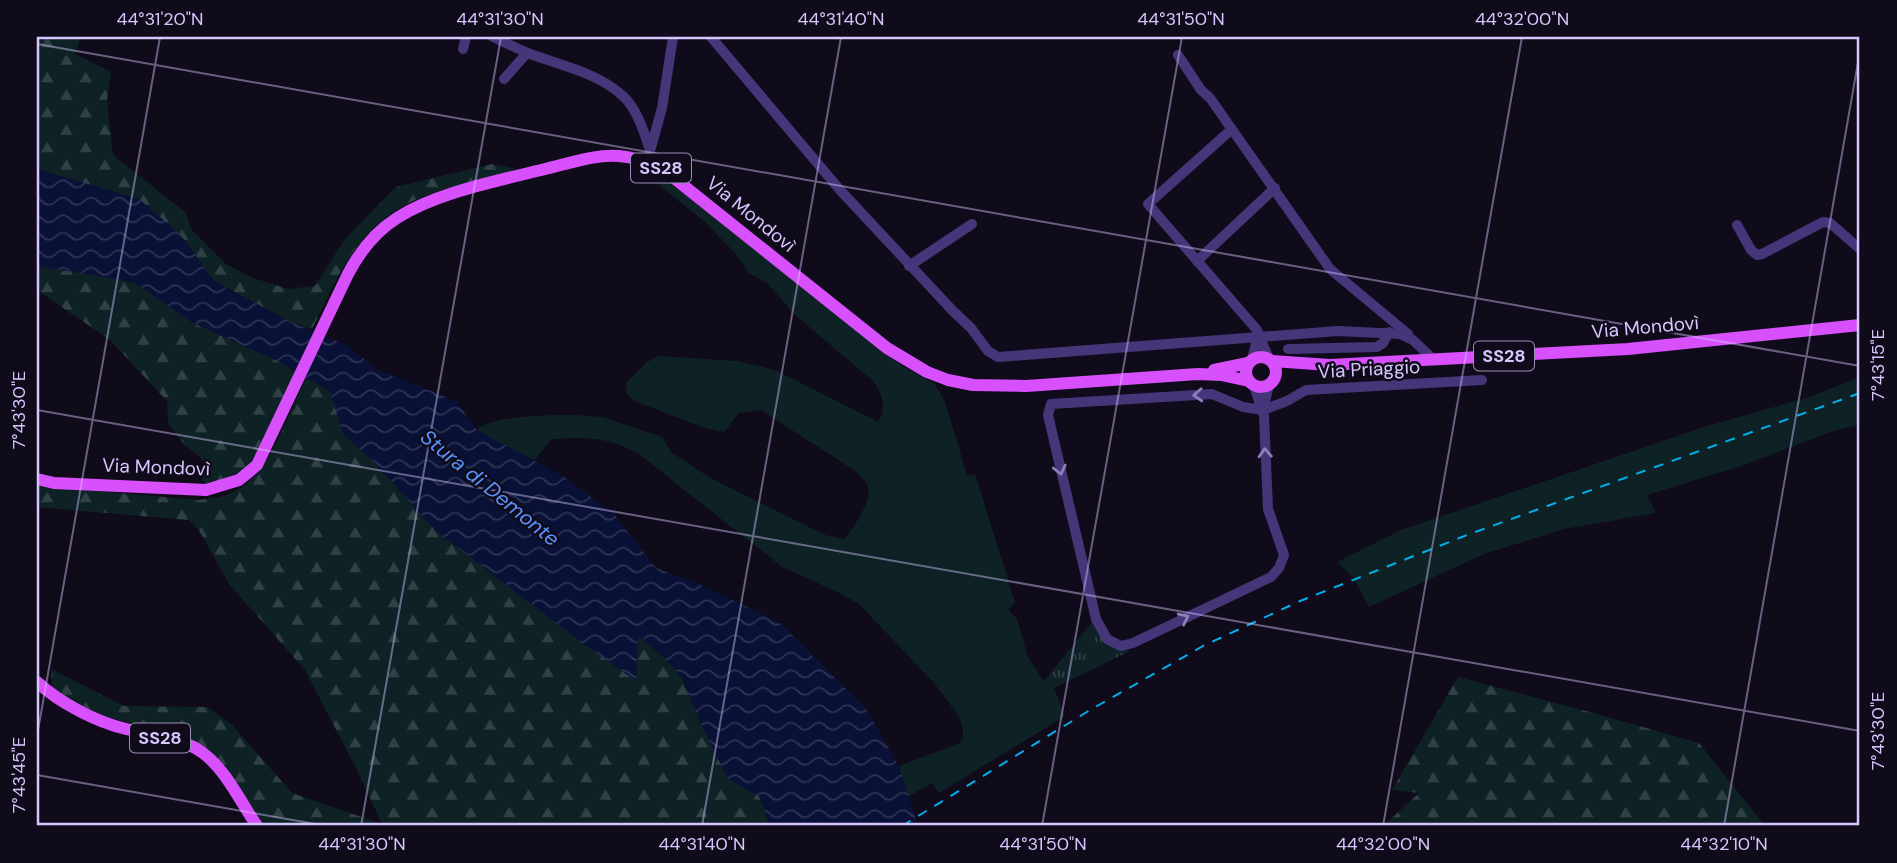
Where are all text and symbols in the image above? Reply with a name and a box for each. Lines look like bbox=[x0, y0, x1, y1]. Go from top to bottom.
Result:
text: 44°31'20"N bbox=[116, 7, 204, 31]
text: 44°31'30"N bbox=[456, 7, 544, 31]
text: 44°31'40"N bbox=[798, 7, 884, 31]
text: 44°31'50"N bbox=[1137, 7, 1225, 31]
text: 44°32'00"N bbox=[1475, 7, 1569, 31]
road number: SS28 bbox=[631, 154, 691, 182]
street label: Via Mondovì bbox=[701, 170, 801, 258]
street label: Via Mondovì bbox=[1590, 310, 1701, 344]
text: 7°43'15"E bbox=[1866, 329, 1890, 401]
road number: SS28 bbox=[1474, 342, 1534, 370]
street label: Via Priaggio bbox=[1317, 354, 1421, 384]
text: 7°43'30"E bbox=[7, 371, 31, 449]
one-way arrow bbox=[1192, 388, 1203, 403]
water label: Stura di Demonte bbox=[415, 423, 565, 553]
one-way arrow bbox=[1258, 447, 1273, 458]
street label: Via Mondovì bbox=[102, 453, 211, 481]
one-way arrow bbox=[1052, 464, 1066, 476]
one-way arrow bbox=[1177, 612, 1189, 626]
text: 7°43'30"E bbox=[1866, 692, 1890, 770]
road number: SS28 bbox=[130, 724, 190, 752]
text: 7°43'45"E bbox=[7, 737, 31, 813]
text: 44°31'30"N bbox=[318, 832, 406, 856]
text: 44°31'40"N bbox=[659, 832, 745, 856]
text: 44°31'50"N bbox=[999, 832, 1087, 856]
text: 44°32'00"N bbox=[1336, 832, 1430, 856]
text: 44°32'10"N bbox=[1680, 832, 1768, 856]

